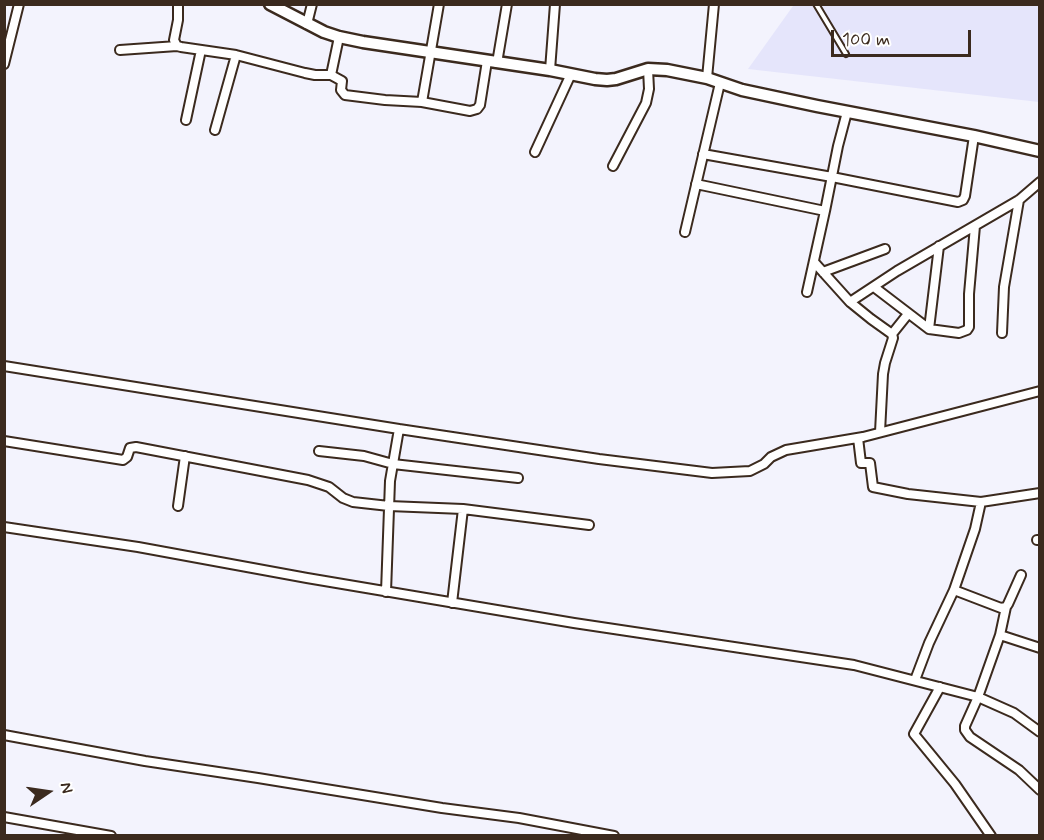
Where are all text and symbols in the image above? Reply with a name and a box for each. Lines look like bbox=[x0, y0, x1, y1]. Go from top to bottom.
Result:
scale bar bbox=[834, 18, 974, 56]
text: 100 m bbox=[842, 28, 890, 52]
north arrow bbox=[18, 762, 78, 822]
text: N bbox=[55, 780, 77, 795]

